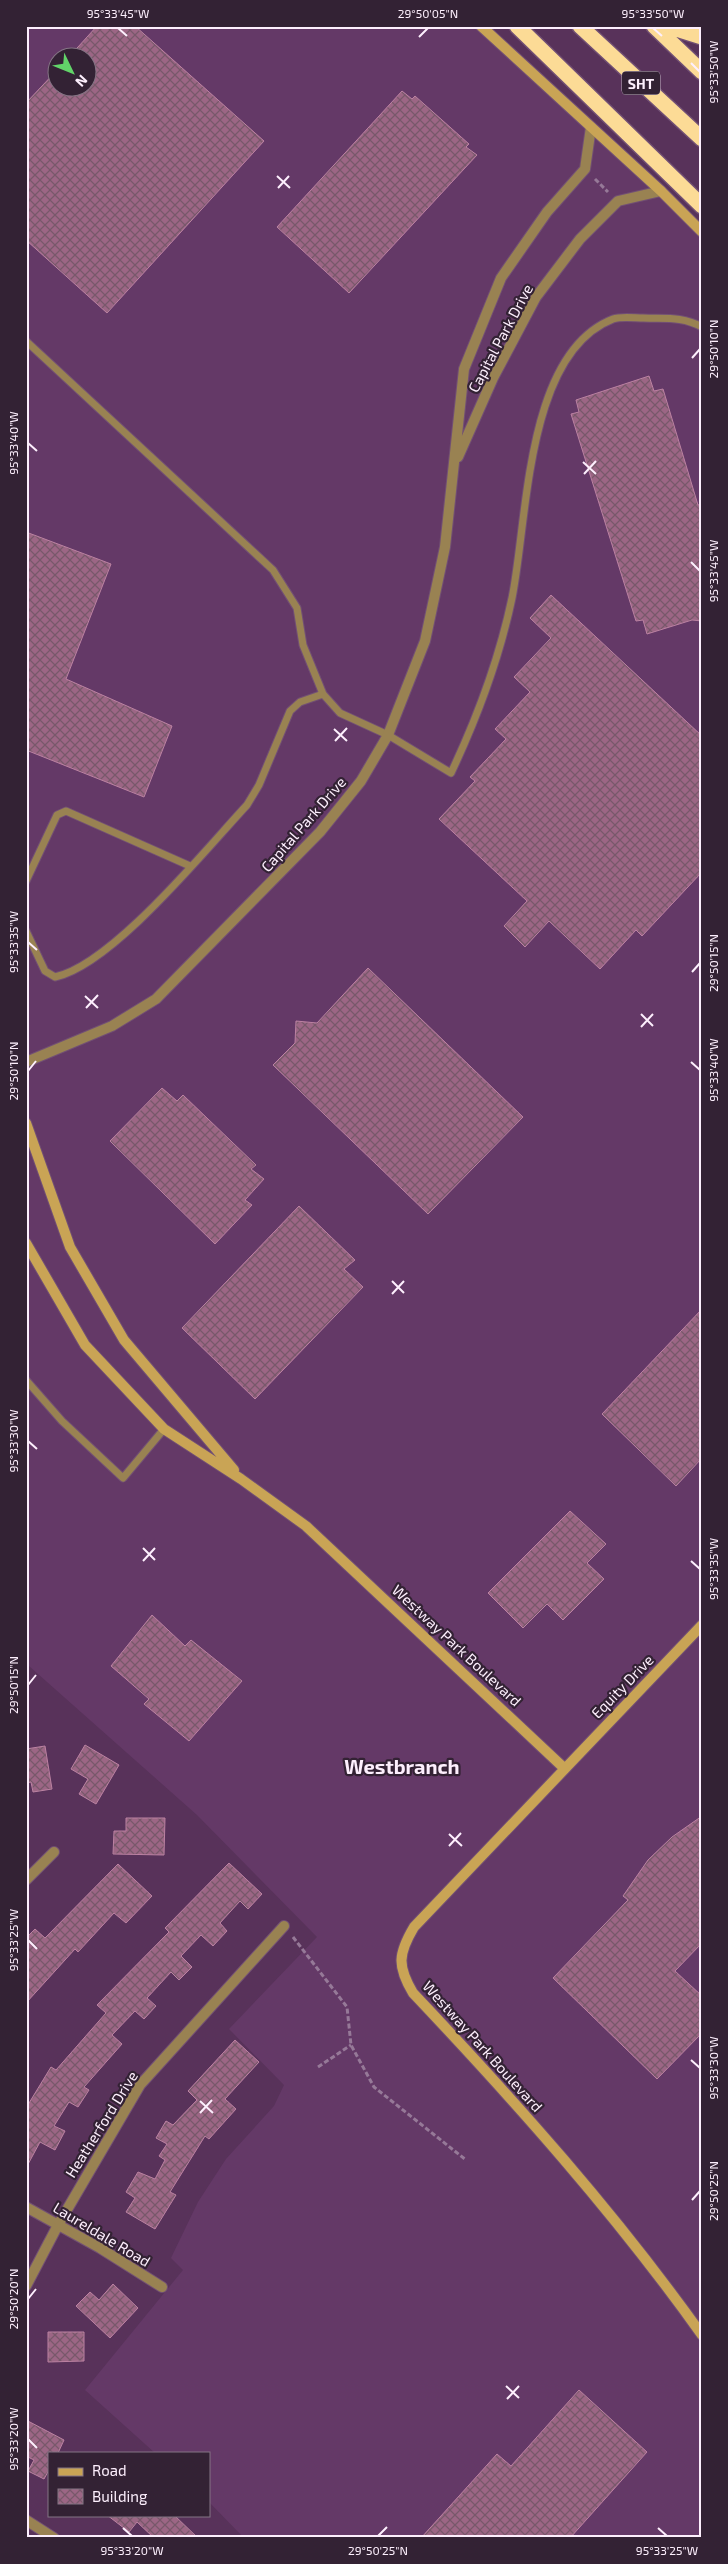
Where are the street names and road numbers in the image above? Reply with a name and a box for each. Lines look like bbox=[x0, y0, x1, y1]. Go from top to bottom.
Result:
road number: SHT bbox=[622, 72, 660, 95]
street label: Capital Park Drive bbox=[464, 281, 536, 395]
street label: Capital Park Drive bbox=[257, 773, 349, 875]
street label: Westway Park Boulevard bbox=[389, 1580, 525, 1710]
street label: Equity Drive bbox=[587, 1650, 657, 1722]
street label: Westway Park Boulevard bbox=[419, 1977, 547, 2115]
street label: Heatherford Drive bbox=[61, 2067, 141, 2181]
street label: Laureldale Road bbox=[50, 2198, 154, 2270]

